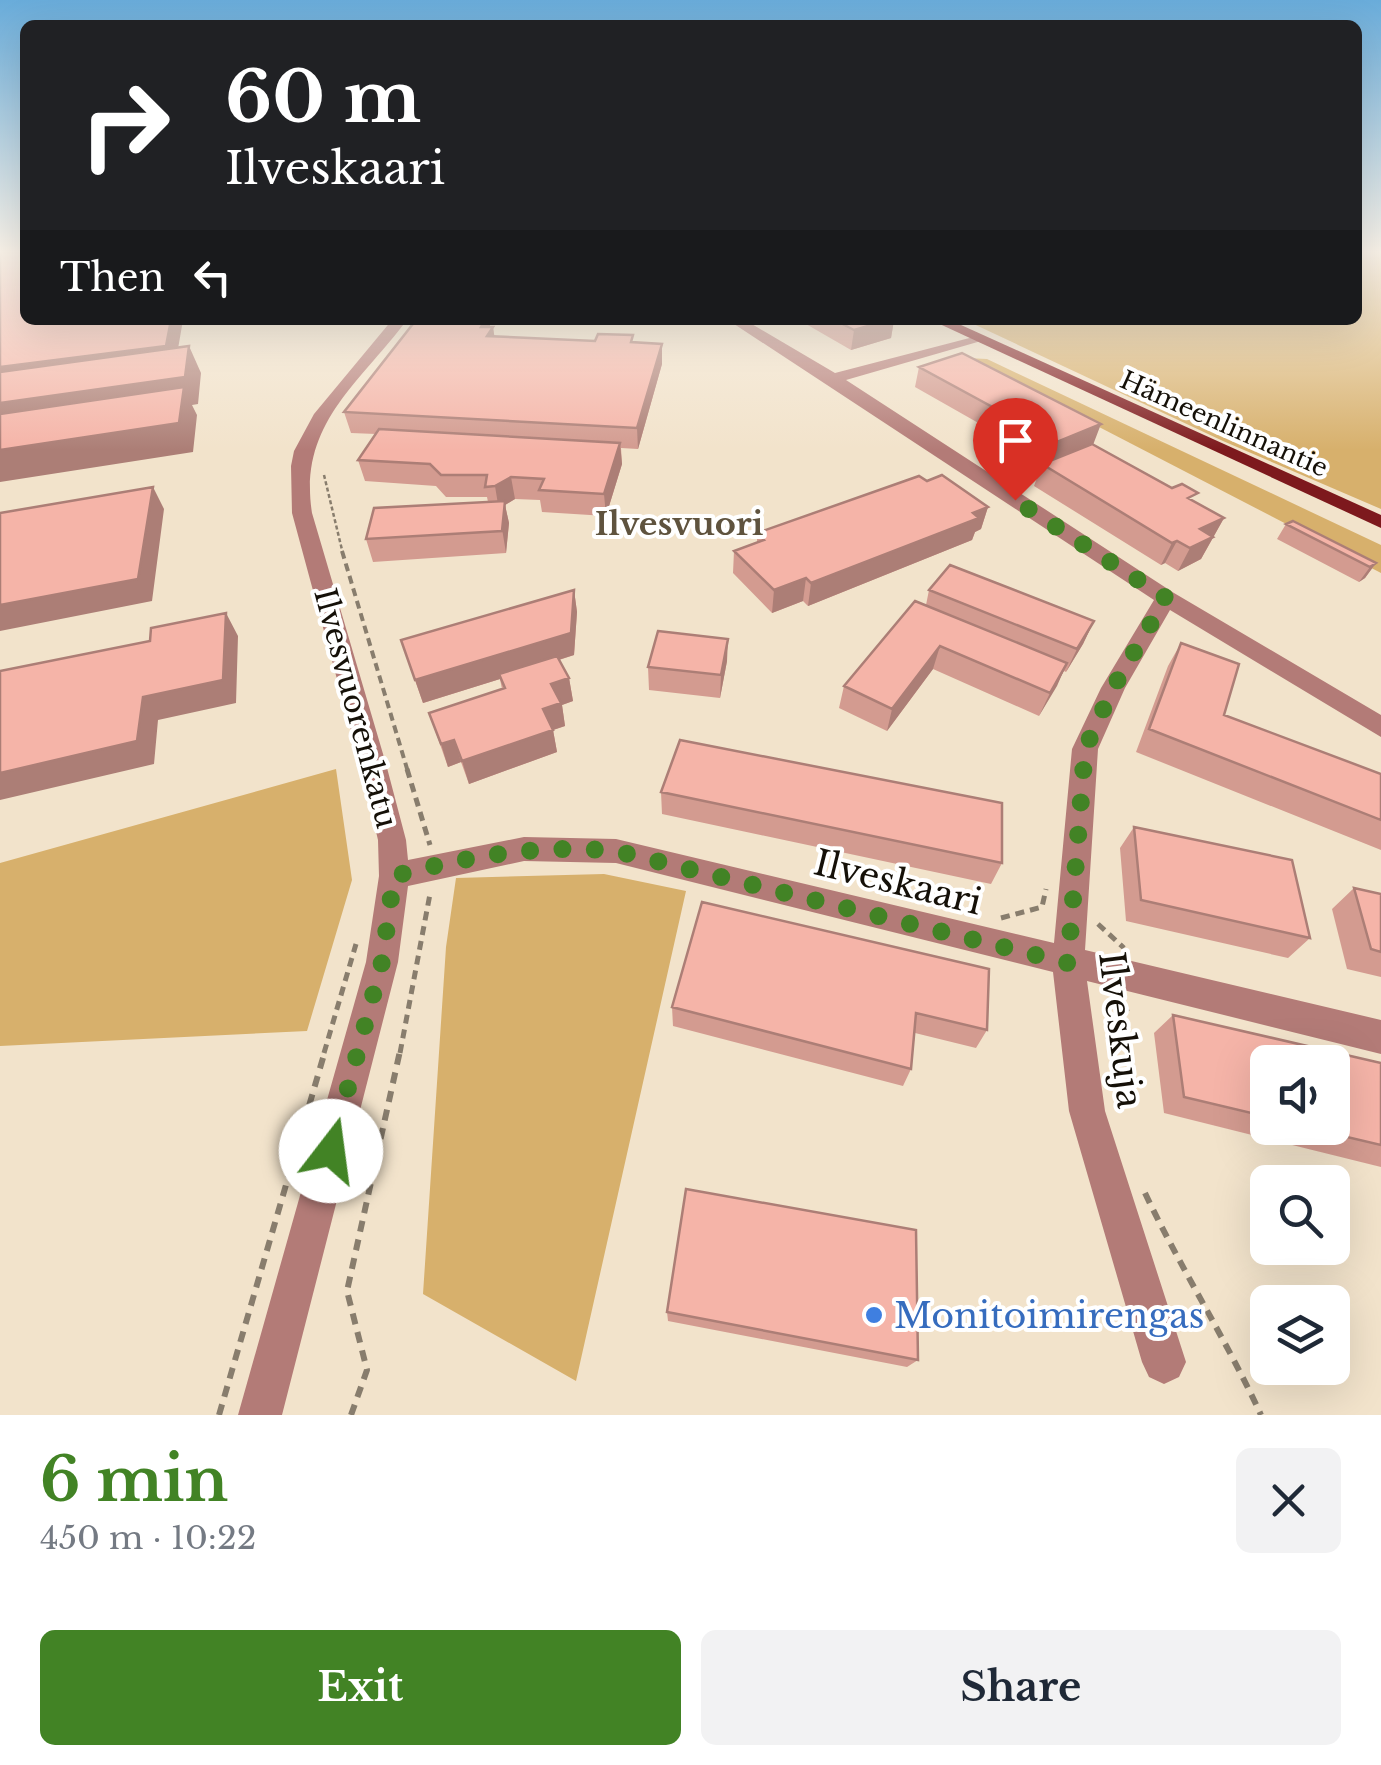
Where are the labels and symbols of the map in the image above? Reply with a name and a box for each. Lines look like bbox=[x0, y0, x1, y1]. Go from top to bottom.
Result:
street label: Hämeenlinnantie bbox=[1115, 364, 1333, 484]
pin bbox=[973, 398, 1058, 501]
district label: Ilvesvuori bbox=[595, 504, 764, 544]
street label: Ilvesvuorenkatu bbox=[306, 584, 406, 832]
street label: Ilveskaari bbox=[810, 840, 986, 924]
street label: Ilveskuja bbox=[1090, 949, 1152, 1111]
position arrow bbox=[279, 1099, 383, 1203]
place label: Monitoimirengas bbox=[894, 1294, 1204, 1337]
marker: Monitoimirengas bbox=[863, 1304, 885, 1326]

